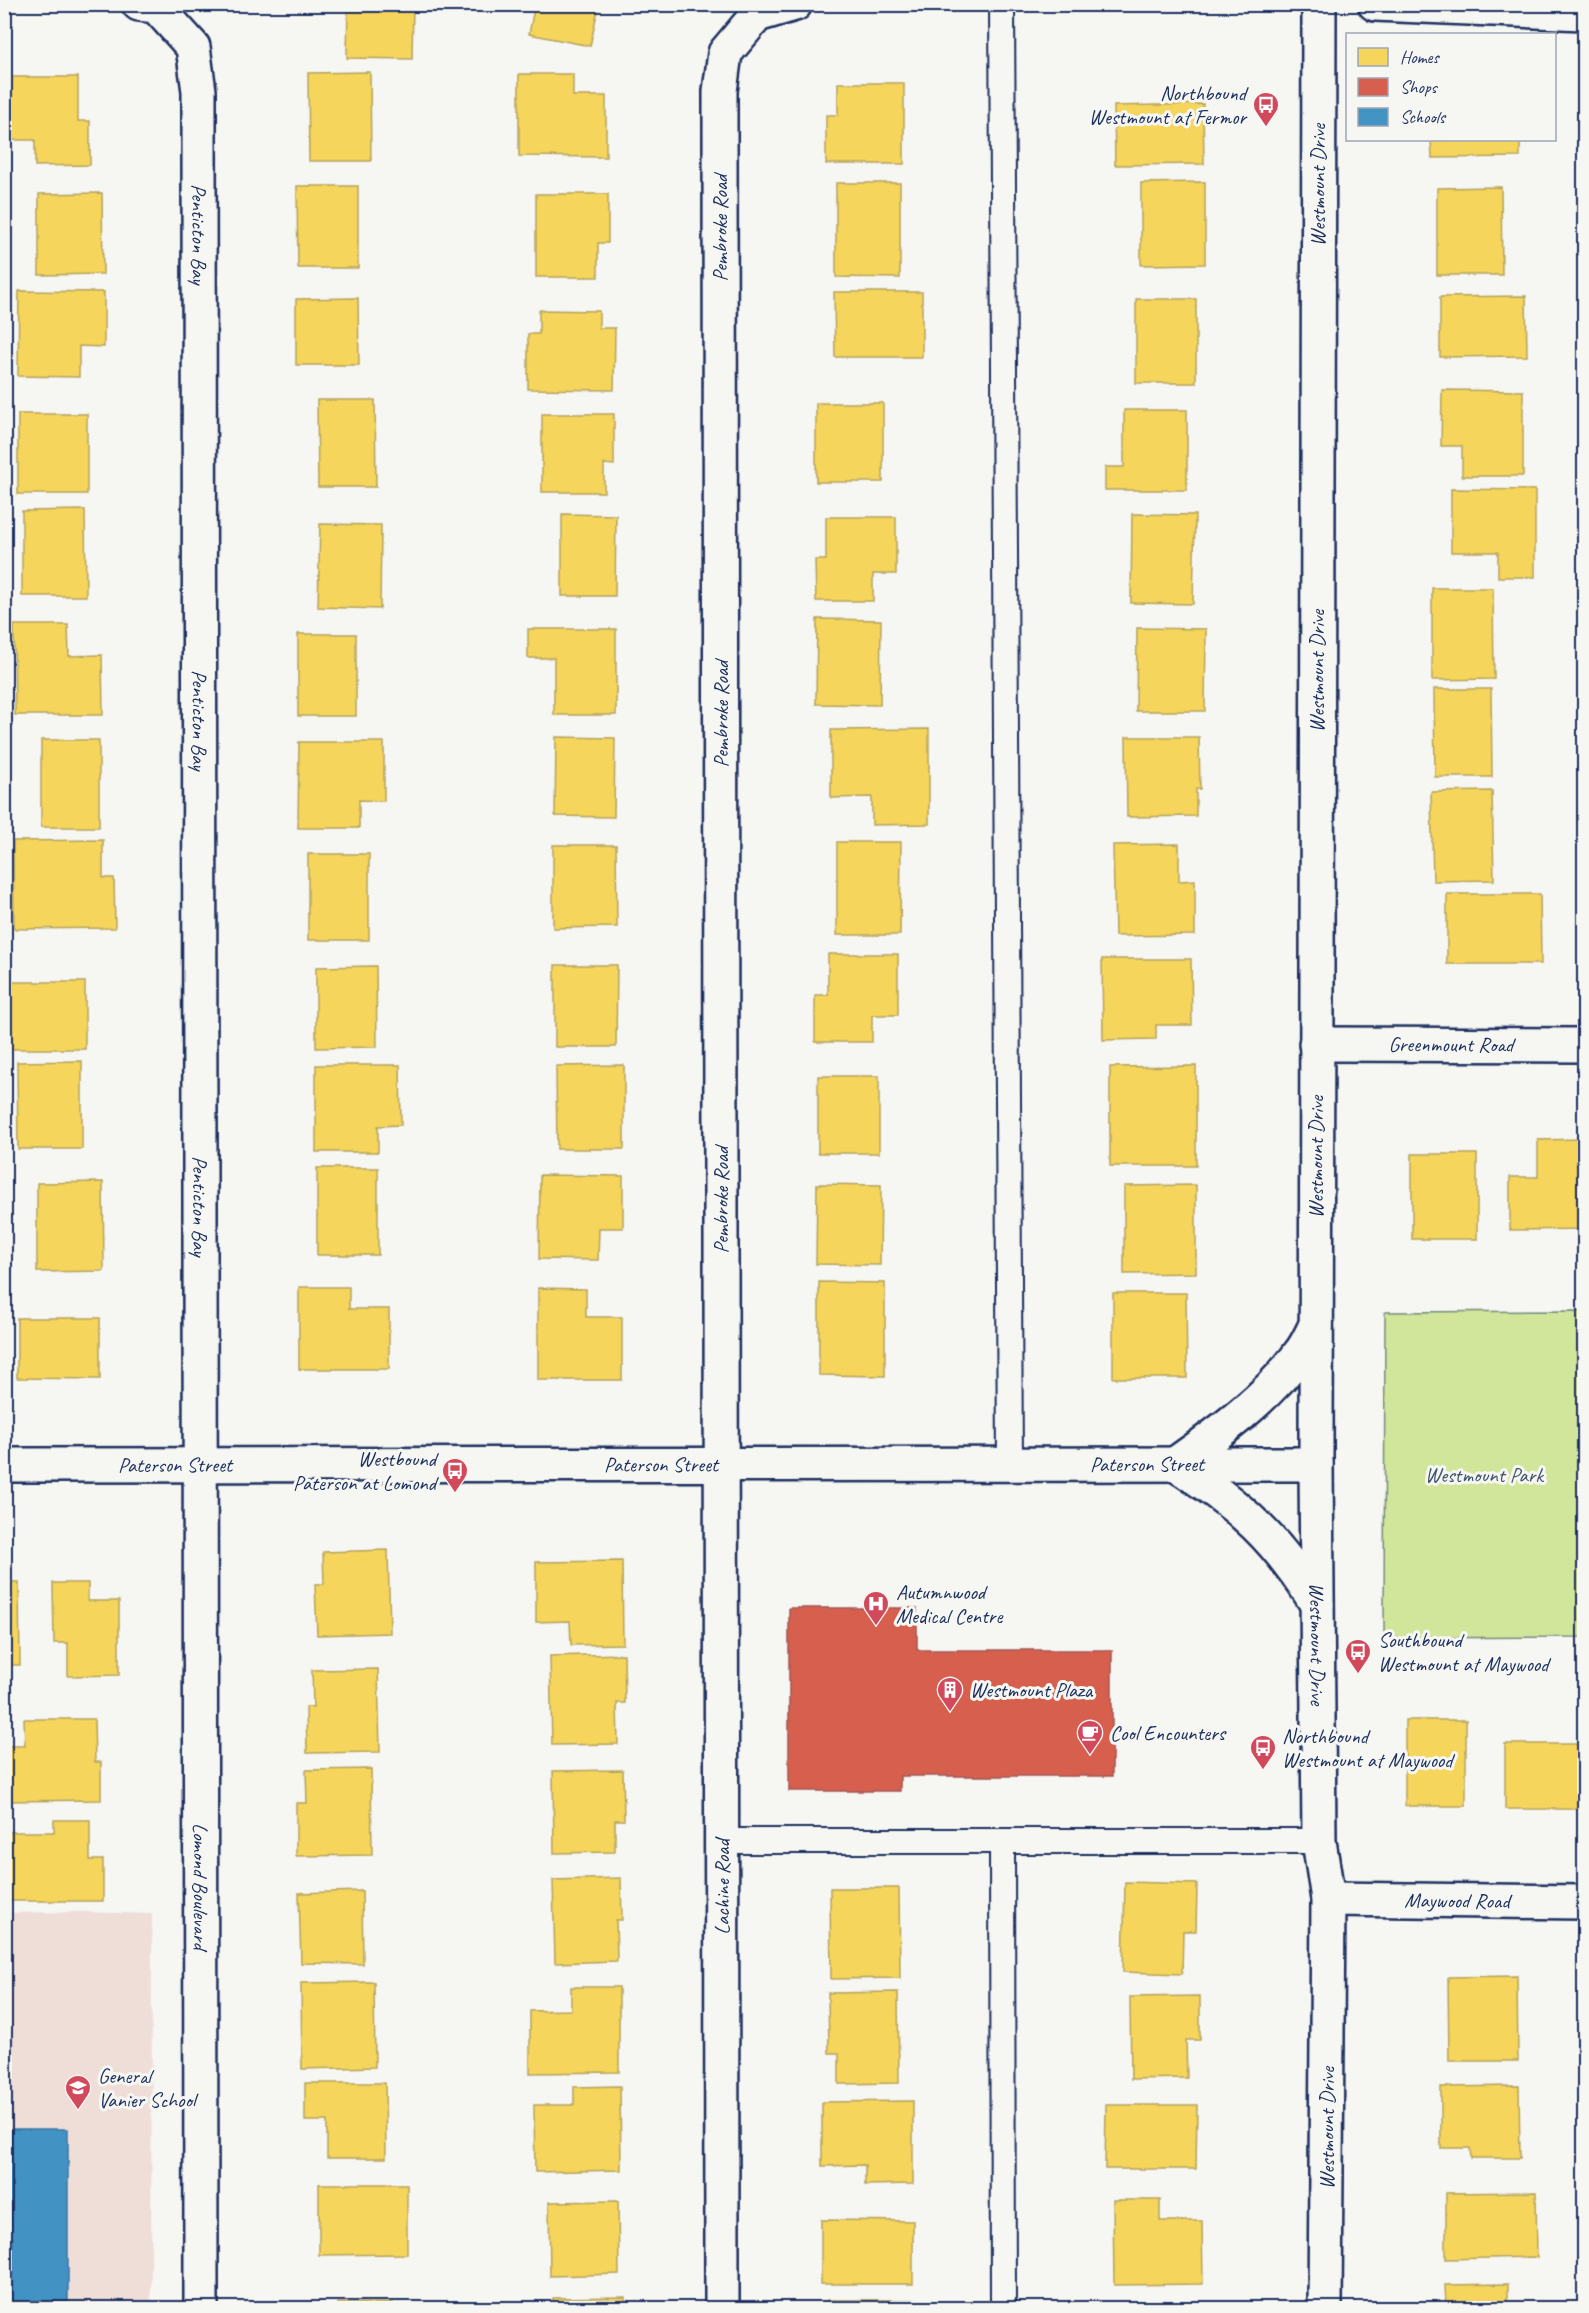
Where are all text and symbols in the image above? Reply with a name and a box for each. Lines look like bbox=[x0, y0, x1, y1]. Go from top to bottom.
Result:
legend bbox=[1346, 33, 1556, 141]
text: Homes bbox=[1400, 46, 1440, 68]
text: Shops bbox=[1400, 76, 1439, 98]
place label: Northbound Westmount at Fermor bbox=[1089, 80, 1249, 130]
bus stop icon: Northbound Westmount at Fermor bbox=[1251, 90, 1281, 128]
text: Schools bbox=[1400, 106, 1447, 128]
street label: Westmount Drive bbox=[1305, 123, 1331, 246]
street label: Pembroke Road bbox=[707, 171, 733, 281]
street label: Penticton Bay bbox=[186, 184, 212, 286]
street label: Westmount Drive bbox=[1304, 609, 1330, 732]
street label: Pembroke Road bbox=[708, 657, 734, 767]
street label: Penticton Bay bbox=[187, 670, 213, 772]
street label: Greenmount Road bbox=[1389, 1031, 1516, 1058]
street label: Westmount Drive bbox=[1303, 1095, 1329, 1218]
street label: Pembroke Road bbox=[708, 1143, 734, 1253]
street label: Penticton Bay bbox=[187, 1156, 213, 1258]
place label: Westbound Paterson at Lomond bbox=[293, 1446, 440, 1496]
street label: Paterson Street bbox=[604, 1451, 720, 1478]
street label: Paterson Street bbox=[1090, 1451, 1206, 1477]
street label: Paterson Street bbox=[118, 1452, 234, 1478]
bus stop icon: Westbound Paterson at Lomond bbox=[440, 1456, 470, 1494]
park label: Westmount Park bbox=[1425, 1462, 1545, 1488]
place label: Autumnwood Medical Centre bbox=[896, 1579, 1003, 1629]
street label: Westmount Drive bbox=[1304, 1583, 1331, 1706]
hospital icon: Autumnwood Medical Centre bbox=[861, 1589, 891, 1627]
place label: Southbound Westmount at Maywood bbox=[1378, 1627, 1551, 1677]
bus stop icon: Southbound Westmount at Maywood bbox=[1343, 1637, 1373, 1675]
building icon: Westmount Plaza bbox=[935, 1675, 965, 1713]
place label: Westmount Plaza bbox=[970, 1677, 1094, 1703]
cafe icon: Cool Encounters bbox=[1075, 1718, 1105, 1756]
place label: Cool Encounters bbox=[1110, 1720, 1227, 1746]
place label: Northbound Westmount at Maywood bbox=[1282, 1723, 1455, 1773]
bus stop icon: Northbound Westmount at Maywood bbox=[1248, 1733, 1278, 1771]
street label: Lomond Boulevard bbox=[188, 1823, 214, 1953]
street label: Lachine Road bbox=[709, 1835, 735, 1935]
street label: Maywood Road bbox=[1404, 1887, 1514, 1914]
place label: General Vanier School bbox=[98, 2063, 199, 2113]
street label: Westmount Drive bbox=[1314, 2066, 1340, 2189]
school or university icon: General Vanier School bbox=[63, 2073, 93, 2111]

